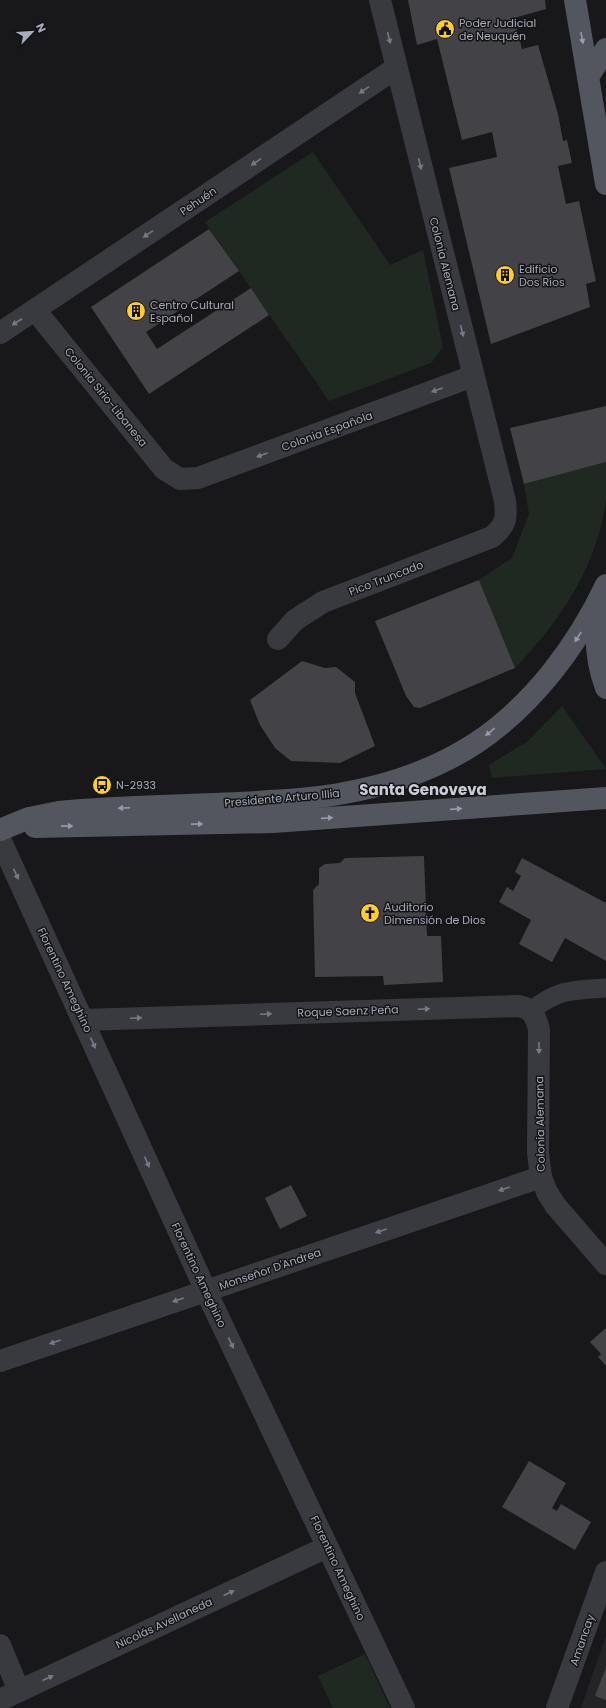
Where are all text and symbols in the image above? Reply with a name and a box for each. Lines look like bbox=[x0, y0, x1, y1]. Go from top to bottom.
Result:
north arrow bbox=[12, 12, 52, 52]
place label: Poder Judicial de Neuquén bbox=[459, 15, 536, 44]
public building icon: Poder Judicial de Neuquén bbox=[434, 18, 456, 40]
text: N bbox=[32, 21, 50, 35]
one-way arrow bbox=[386, 32, 392, 44]
one-way arrow bbox=[579, 32, 585, 45]
one-way arrow bbox=[359, 86, 369, 94]
one-way arrow bbox=[251, 158, 261, 166]
one-way arrow bbox=[418, 158, 424, 170]
street label: Pehuén bbox=[176, 183, 220, 219]
street label: Colonia Alemana bbox=[426, 216, 464, 312]
one-way arrow bbox=[142, 231, 154, 238]
place label: Edificio Dos Ríos bbox=[519, 261, 565, 290]
building icon: Edificio Dos Ríos bbox=[494, 264, 516, 286]
place label: Centro Cultural Español bbox=[150, 297, 234, 326]
building icon: Centro Cultural Español bbox=[125, 300, 147, 322]
one-way arrow bbox=[11, 318, 22, 326]
one-way arrow bbox=[459, 325, 465, 337]
street label: Colonia Sirio-Libanesa bbox=[61, 344, 151, 450]
one-way arrow bbox=[430, 387, 442, 393]
street label: Colonia Española bbox=[279, 407, 375, 455]
one-way arrow bbox=[256, 452, 268, 458]
street label: Pico Truncado bbox=[347, 556, 425, 600]
one-way arrow bbox=[574, 632, 582, 642]
one-way arrow bbox=[484, 727, 495, 736]
bus stop icon: N-2933 bbox=[91, 774, 113, 796]
place label: N-2933 bbox=[116, 777, 156, 793]
district label: Santa Genoveva bbox=[359, 779, 487, 800]
street label: Presidente Arturo Illia bbox=[224, 785, 340, 811]
one-way arrow bbox=[118, 804, 130, 811]
one-way arrow bbox=[450, 806, 462, 813]
one-way arrow bbox=[321, 815, 333, 822]
one-way arrow bbox=[191, 821, 203, 828]
one-way arrow bbox=[61, 823, 73, 830]
one-way arrow bbox=[13, 869, 19, 880]
place label: Auditorio Dimensión de Dios bbox=[384, 899, 486, 928]
church icon: Auditorio Dimensión de Dios bbox=[359, 902, 381, 924]
street label: Florentino Ameghino bbox=[34, 925, 96, 1035]
street label: Roque Saenz Peña bbox=[297, 1001, 399, 1021]
one-way arrow bbox=[418, 1005, 430, 1012]
one-way arrow bbox=[260, 1011, 273, 1017]
one-way arrow bbox=[130, 1015, 142, 1022]
one-way arrow bbox=[91, 1038, 97, 1050]
one-way arrow bbox=[536, 1042, 542, 1055]
street label: Colonia Alemana bbox=[531, 1076, 549, 1172]
one-way arrow bbox=[144, 1156, 150, 1167]
one-way arrow bbox=[497, 1187, 509, 1193]
street label: Florentino Ameghino bbox=[168, 1220, 230, 1330]
one-way arrow bbox=[374, 1229, 386, 1235]
street label: Monseñor D'Andrea bbox=[217, 1244, 323, 1294]
one-way arrow bbox=[172, 1298, 184, 1304]
one-way arrow bbox=[228, 1338, 234, 1349]
one-way arrow bbox=[49, 1339, 61, 1345]
street label: Florentino Ameghino bbox=[307, 1513, 369, 1623]
one-way arrow bbox=[223, 1590, 235, 1596]
street label: Nicolás Avellaneda bbox=[113, 1594, 215, 1652]
street label: Amancay bbox=[566, 1611, 599, 1668]
one-way arrow bbox=[42, 1674, 54, 1681]

